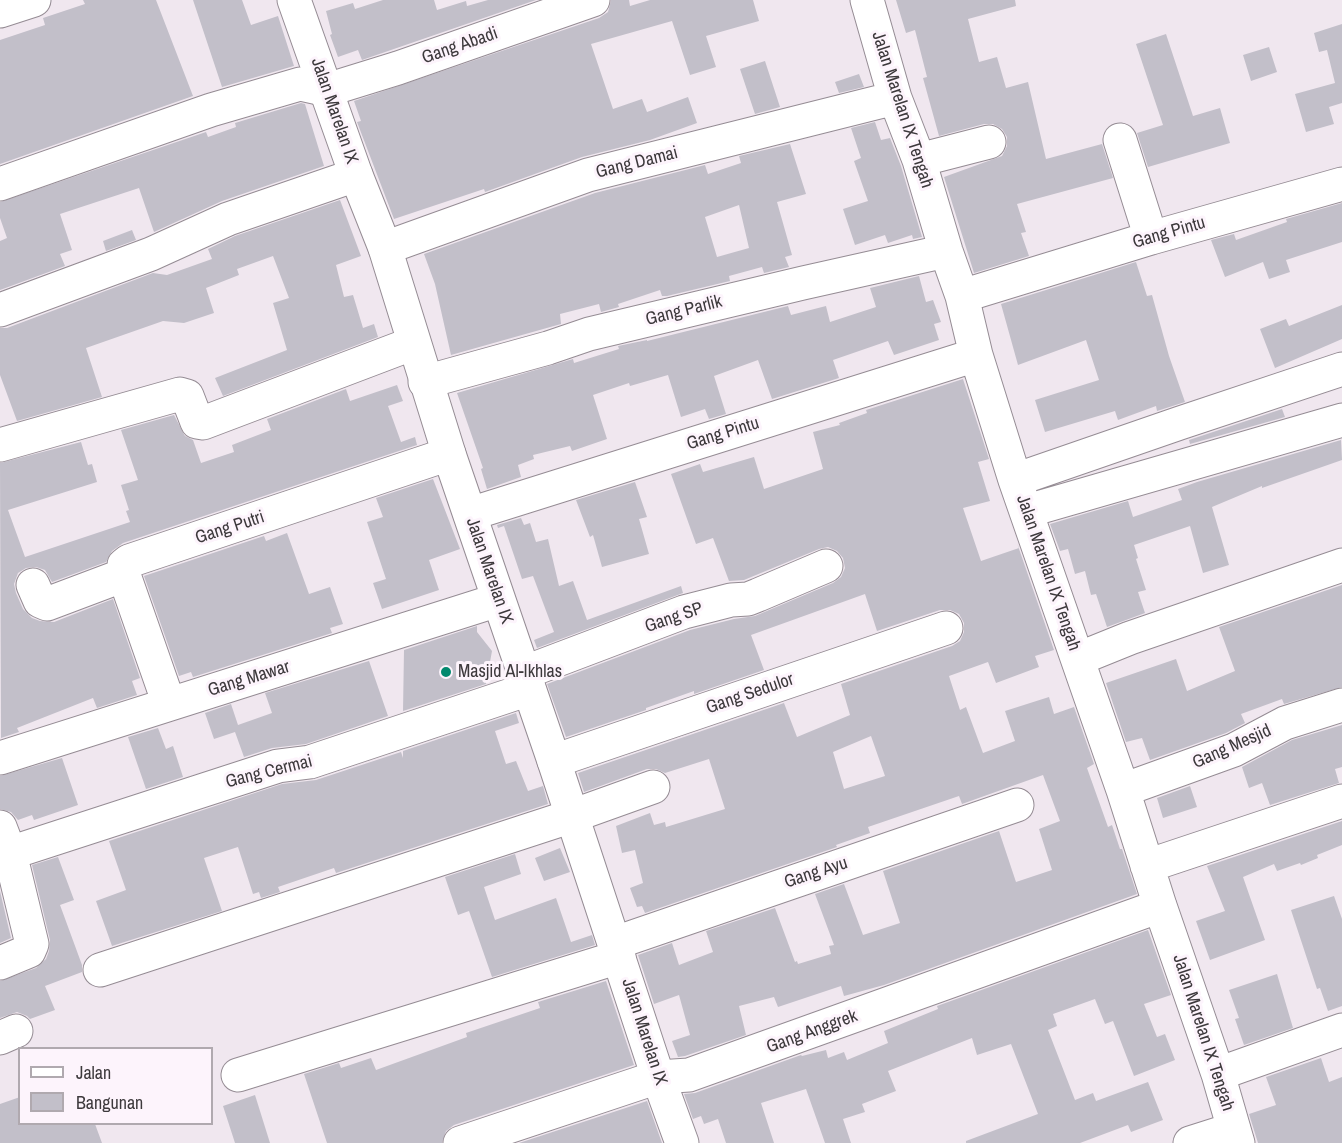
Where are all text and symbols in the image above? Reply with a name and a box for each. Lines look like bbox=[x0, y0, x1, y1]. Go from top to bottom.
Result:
street label: Gang Abadi bbox=[419, 23, 501, 69]
street label: Jalan Marelan IX Tengah bbox=[867, 29, 937, 191]
street label: Jalan Marelan IX bbox=[306, 55, 362, 167]
street label: Gang Damai bbox=[594, 142, 680, 184]
street label: Gang Pintu bbox=[1130, 212, 1208, 254]
street label: Gang Parlik bbox=[644, 291, 724, 331]
street label: Gang Pintu bbox=[684, 413, 762, 455]
street label: Jalan Marelan IX Tengah bbox=[1011, 492, 1085, 654]
street label: Gang Putri bbox=[193, 507, 267, 549]
street label: Jalan Marelan IX bbox=[461, 515, 517, 627]
street label: Gang SP bbox=[642, 598, 706, 638]
street label: Gang Mawar bbox=[205, 656, 293, 702]
place label: Masjid Al-Ikhlas bbox=[458, 661, 562, 683]
marker: Masjid Al-Ikhlas bbox=[439, 665, 453, 679]
street label: Gang Sedulor bbox=[703, 669, 797, 719]
street label: Gang Mesjid bbox=[1189, 720, 1275, 774]
street label: Gang Cermai bbox=[223, 751, 315, 793]
street label: Gang Ayu bbox=[782, 853, 850, 893]
street label: Jalan Marelan IX Tengah bbox=[1168, 952, 1238, 1114]
street label: Jalan Marelan IX bbox=[617, 976, 671, 1088]
street label: Gang Anggrek bbox=[764, 1006, 860, 1058]
legend bbox=[18, 1047, 213, 1125]
text: Jalan bbox=[76, 1060, 111, 1085]
text: Bangunan bbox=[76, 1090, 143, 1115]

